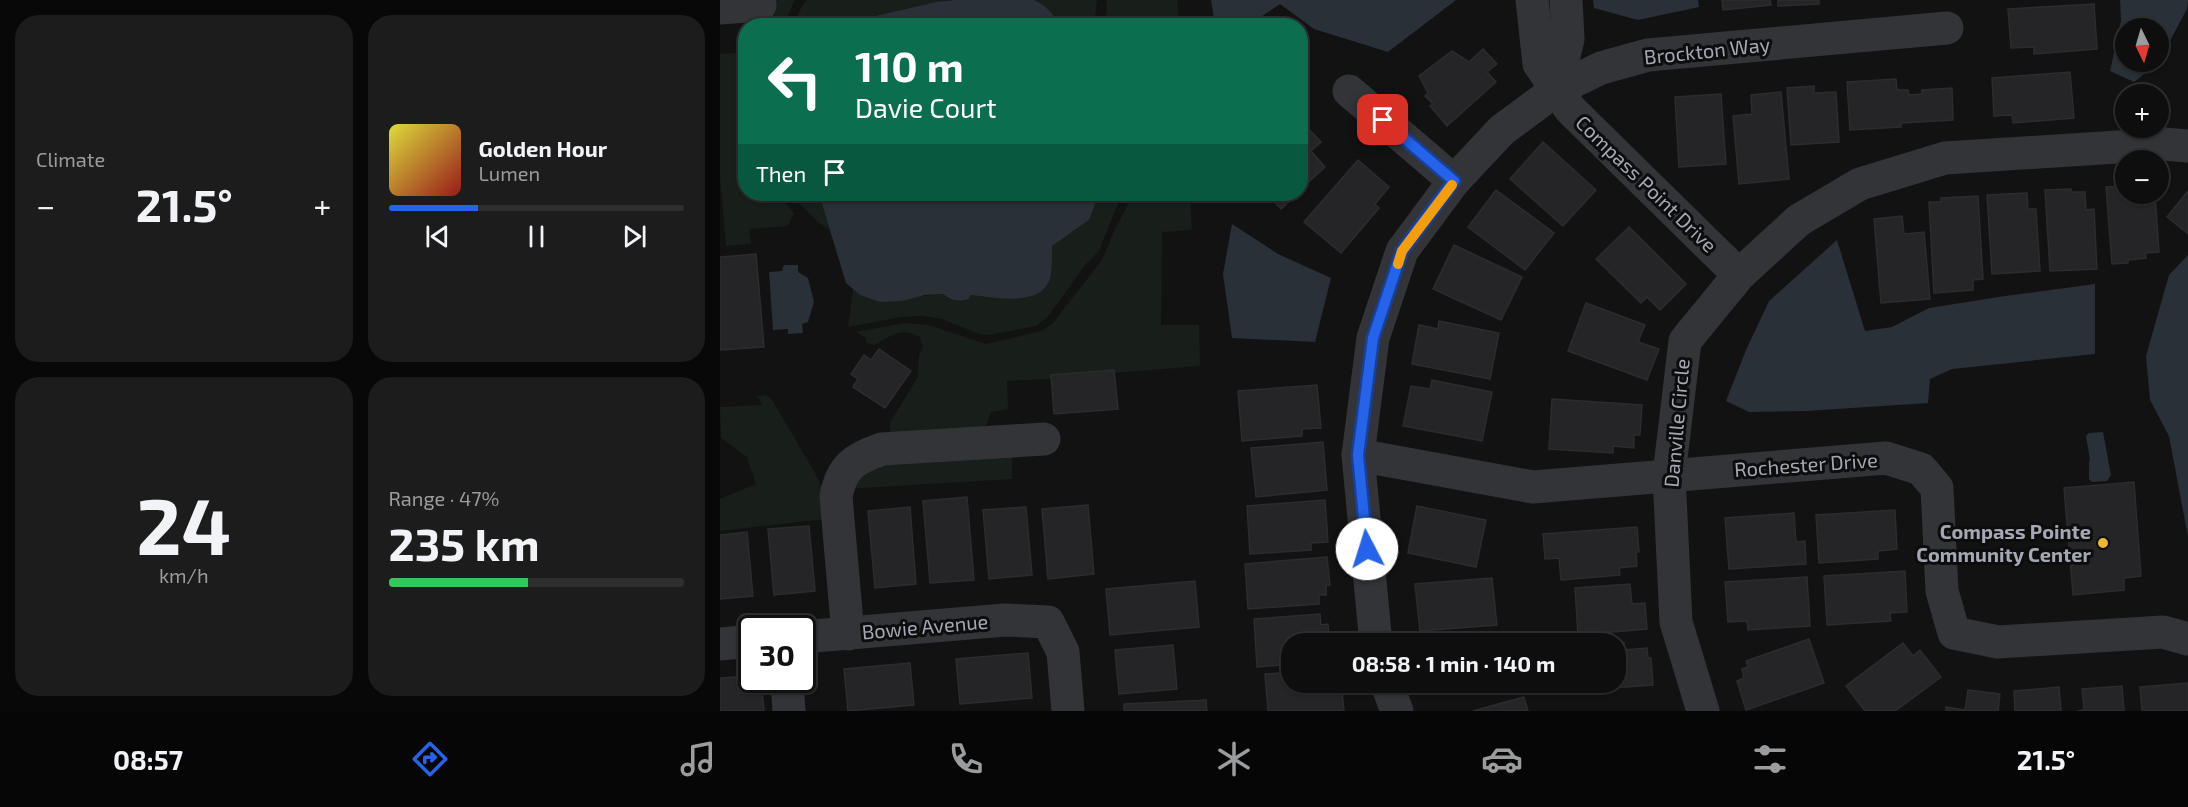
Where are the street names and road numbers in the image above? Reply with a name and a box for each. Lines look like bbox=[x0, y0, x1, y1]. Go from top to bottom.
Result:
street label: Brockton Way bbox=[1643, 31, 1771, 69]
street label: Compass Point Drive bbox=[1571, 110, 1722, 257]
street label: Danville Circle bbox=[1658, 358, 1694, 488]
street label: Rochester Drive bbox=[1733, 447, 1879, 481]
street label: Bowie Avenue bbox=[861, 609, 989, 643]

